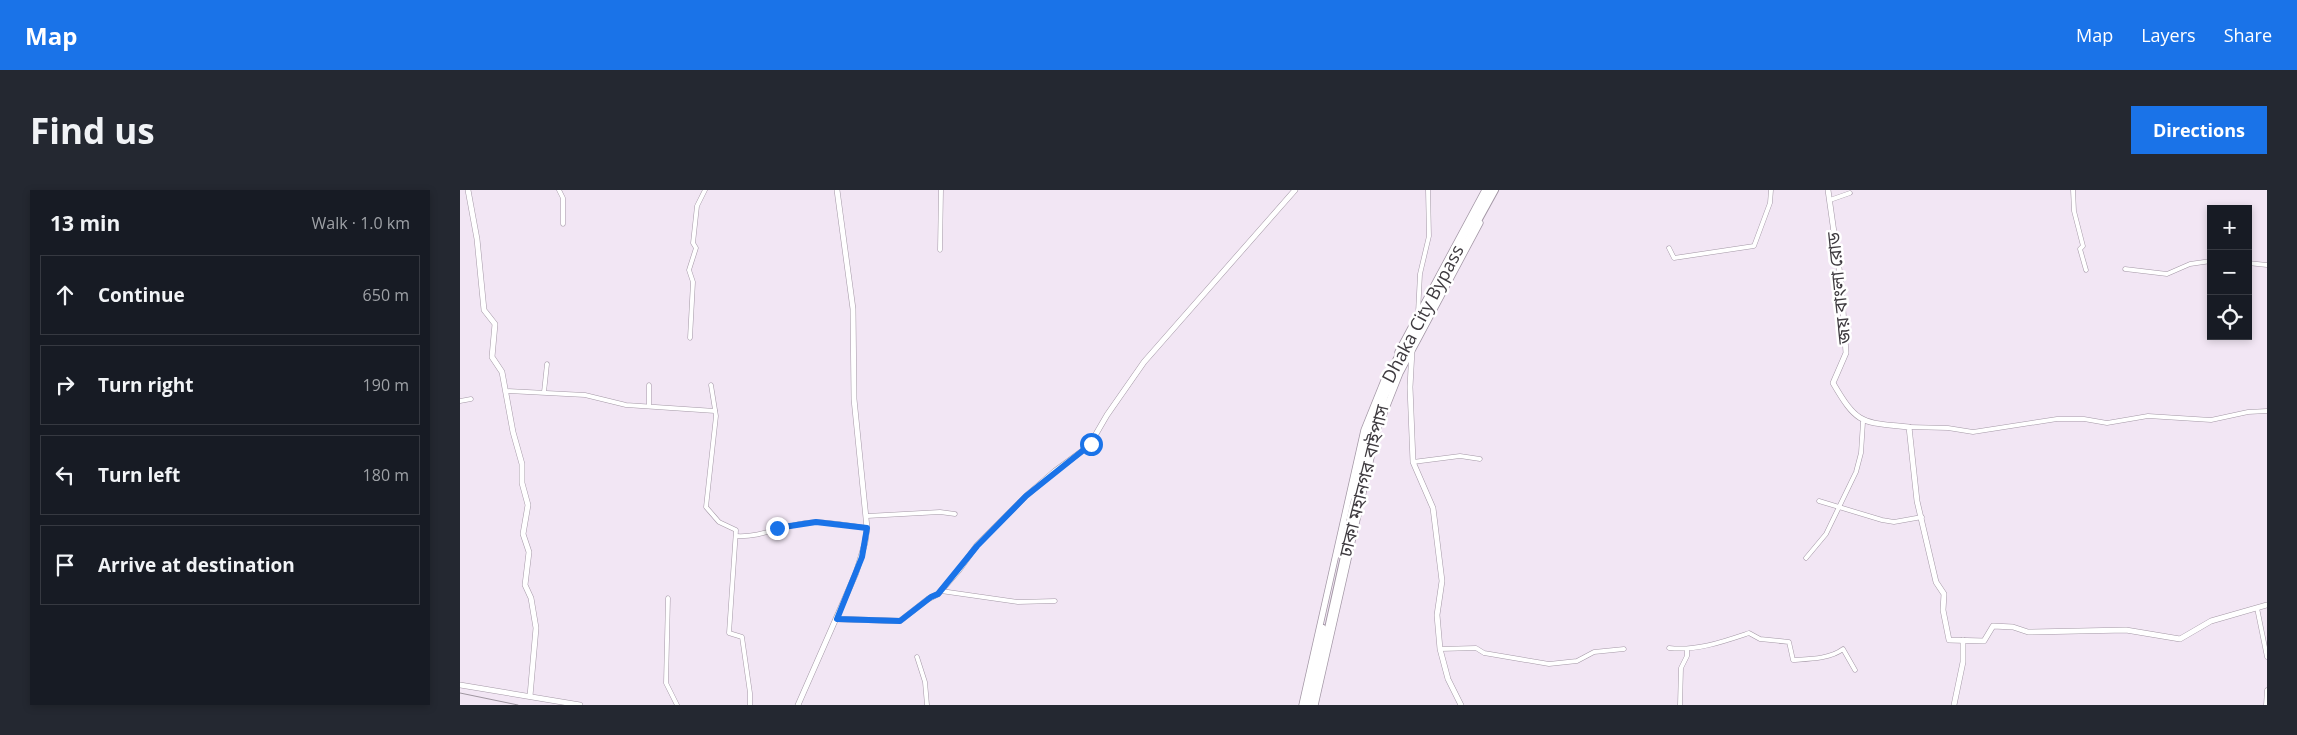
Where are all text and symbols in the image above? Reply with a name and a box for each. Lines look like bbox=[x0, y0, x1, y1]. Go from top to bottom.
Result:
text: Map bbox=[25, 19, 77, 52]
text: Map bbox=[2076, 23, 2113, 47]
text: Layers bbox=[2141, 23, 2196, 47]
text: Share bbox=[2224, 23, 2272, 47]
button: Directions bbox=[2131, 106, 2267, 154]
text: Find us bbox=[30, 107, 155, 154]
map controls bbox=[2207, 205, 2252, 340]
button: + bbox=[2207, 205, 2252, 250]
text: 13 min bbox=[50, 209, 120, 237]
text: Walk · 1.0 km bbox=[312, 212, 410, 234]
street label: জয় বাংলা রোড bbox=[1820, 231, 1856, 346]
street label: Dhaka City Bypass bbox=[1376, 240, 1469, 387]
button: − bbox=[2207, 250, 2252, 295]
icon: ahead bbox=[51, 281, 79, 309]
text: Continue bbox=[98, 282, 185, 308]
text: 650 m bbox=[363, 284, 409, 306]
button: locate bbox=[2207, 295, 2252, 340]
icon: right bbox=[51, 371, 79, 399]
text: Turn right bbox=[98, 372, 193, 398]
text: 190 m bbox=[363, 374, 409, 396]
street label: ঢাকা মহানগর বাইপাস bbox=[1332, 401, 1394, 560]
route start bbox=[1080, 433, 1103, 456]
icon: left bbox=[51, 461, 79, 489]
text: Turn left bbox=[98, 462, 180, 488]
text: 180 m bbox=[363, 464, 409, 486]
route end bbox=[766, 517, 789, 540]
icon: arrive bbox=[51, 551, 79, 579]
text: Arrive at destination bbox=[98, 552, 295, 578]

